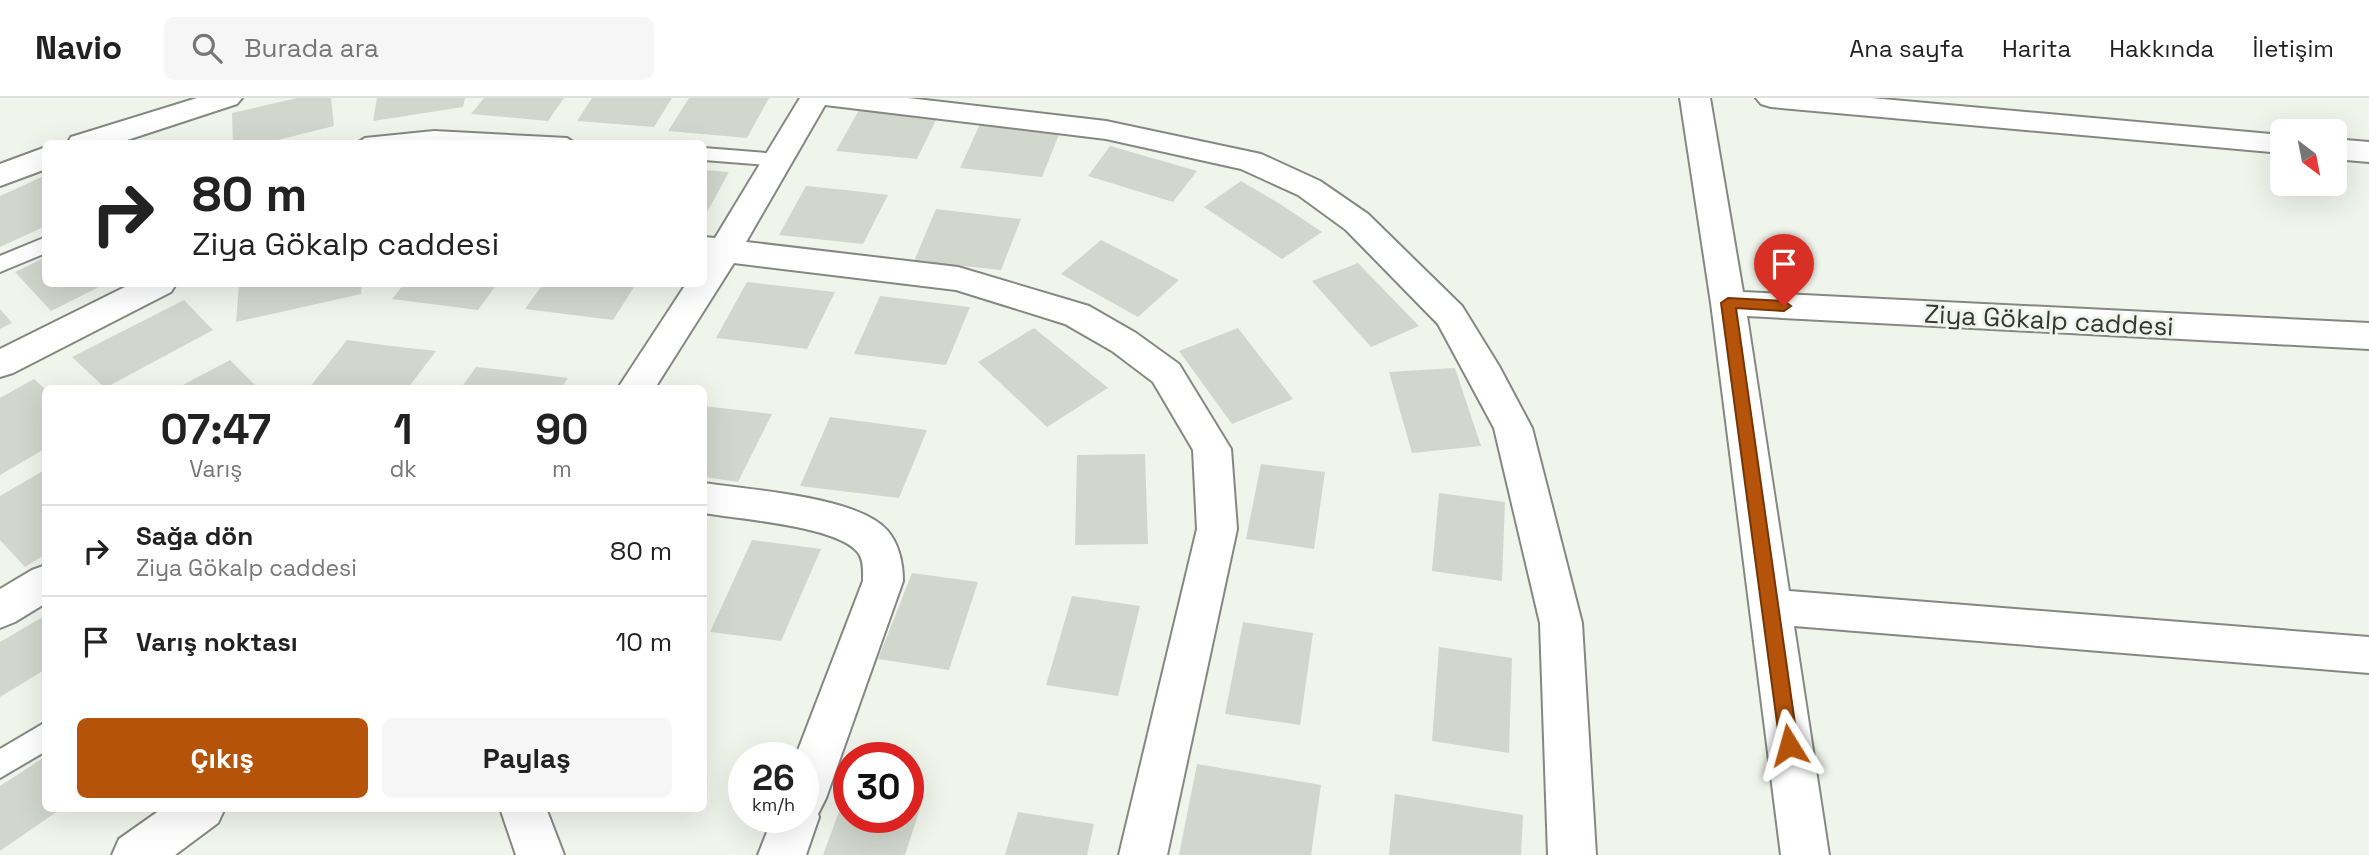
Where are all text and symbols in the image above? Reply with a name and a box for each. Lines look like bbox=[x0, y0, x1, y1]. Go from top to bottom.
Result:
search box bbox=[164, 17, 654, 80]
text: Navio bbox=[35, 27, 122, 69]
icon: search bbox=[188, 29, 226, 67]
text: Burada ara bbox=[244, 31, 379, 65]
text: Ana sayfa bbox=[1849, 33, 1964, 64]
text: Harita bbox=[2002, 33, 2071, 64]
text: Hakkında bbox=[2109, 33, 2214, 64]
text: İletişim bbox=[2252, 33, 2334, 64]
north arrow bbox=[2270, 119, 2347, 196]
map controls bbox=[2270, 119, 2347, 196]
text: 80 m bbox=[192, 163, 307, 225]
icon: right bbox=[77, 168, 168, 259]
text: Ziya Gökalp caddesi bbox=[192, 224, 499, 264]
pin bbox=[1754, 234, 1814, 306]
icon: arrive bbox=[1765, 245, 1803, 283]
street label: Ziya Gökalp caddesi bbox=[1923, 296, 2175, 344]
text: 07:47 bbox=[161, 403, 271, 456]
text: 1 bbox=[394, 403, 413, 456]
text: 90 bbox=[535, 403, 588, 456]
text: Varış bbox=[189, 454, 242, 484]
text: dk bbox=[389, 454, 417, 484]
text: m bbox=[552, 454, 572, 484]
text: Sağa dön bbox=[136, 519, 253, 553]
icon: right bbox=[77, 532, 115, 570]
text: 80 m bbox=[610, 534, 672, 568]
text: Ziya Gökalp caddesi bbox=[136, 553, 357, 583]
icon: arrive bbox=[77, 623, 115, 661]
text: Varış noktası bbox=[136, 625, 298, 659]
text: 10 m bbox=[615, 625, 672, 659]
position arrow bbox=[1752, 708, 1826, 782]
button: Çıkış bbox=[77, 718, 368, 798]
button: Paylaş bbox=[382, 718, 672, 798]
speed limit sign: 30 bbox=[833, 742, 924, 833]
text: 26 bbox=[752, 756, 795, 800]
text: km/h bbox=[752, 793, 795, 816]

